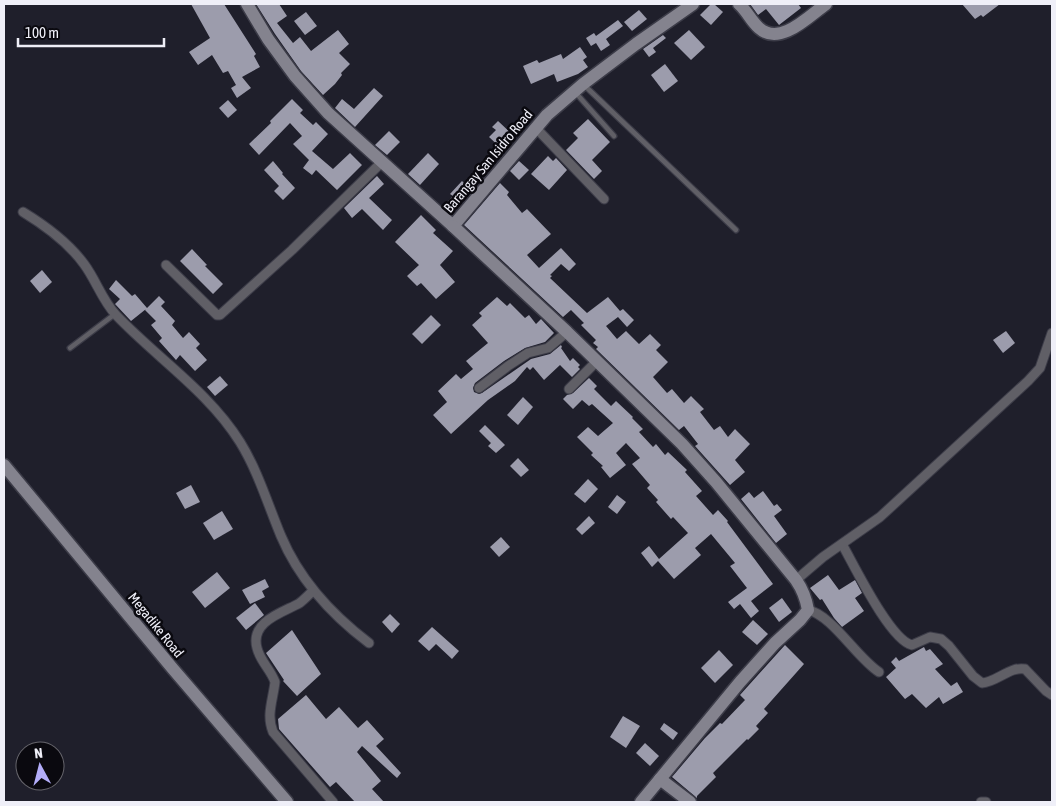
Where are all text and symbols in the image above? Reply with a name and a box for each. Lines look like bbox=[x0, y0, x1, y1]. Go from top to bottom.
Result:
scale bar bbox=[18, 15, 164, 47]
text: 100 m bbox=[25, 24, 59, 41]
street label: Barangay San Isidro Road bbox=[440, 106, 536, 216]
street label: Megadike Road bbox=[125, 589, 187, 661]
north arrow bbox=[15, 741, 65, 791]
text: N bbox=[33, 745, 43, 762]

